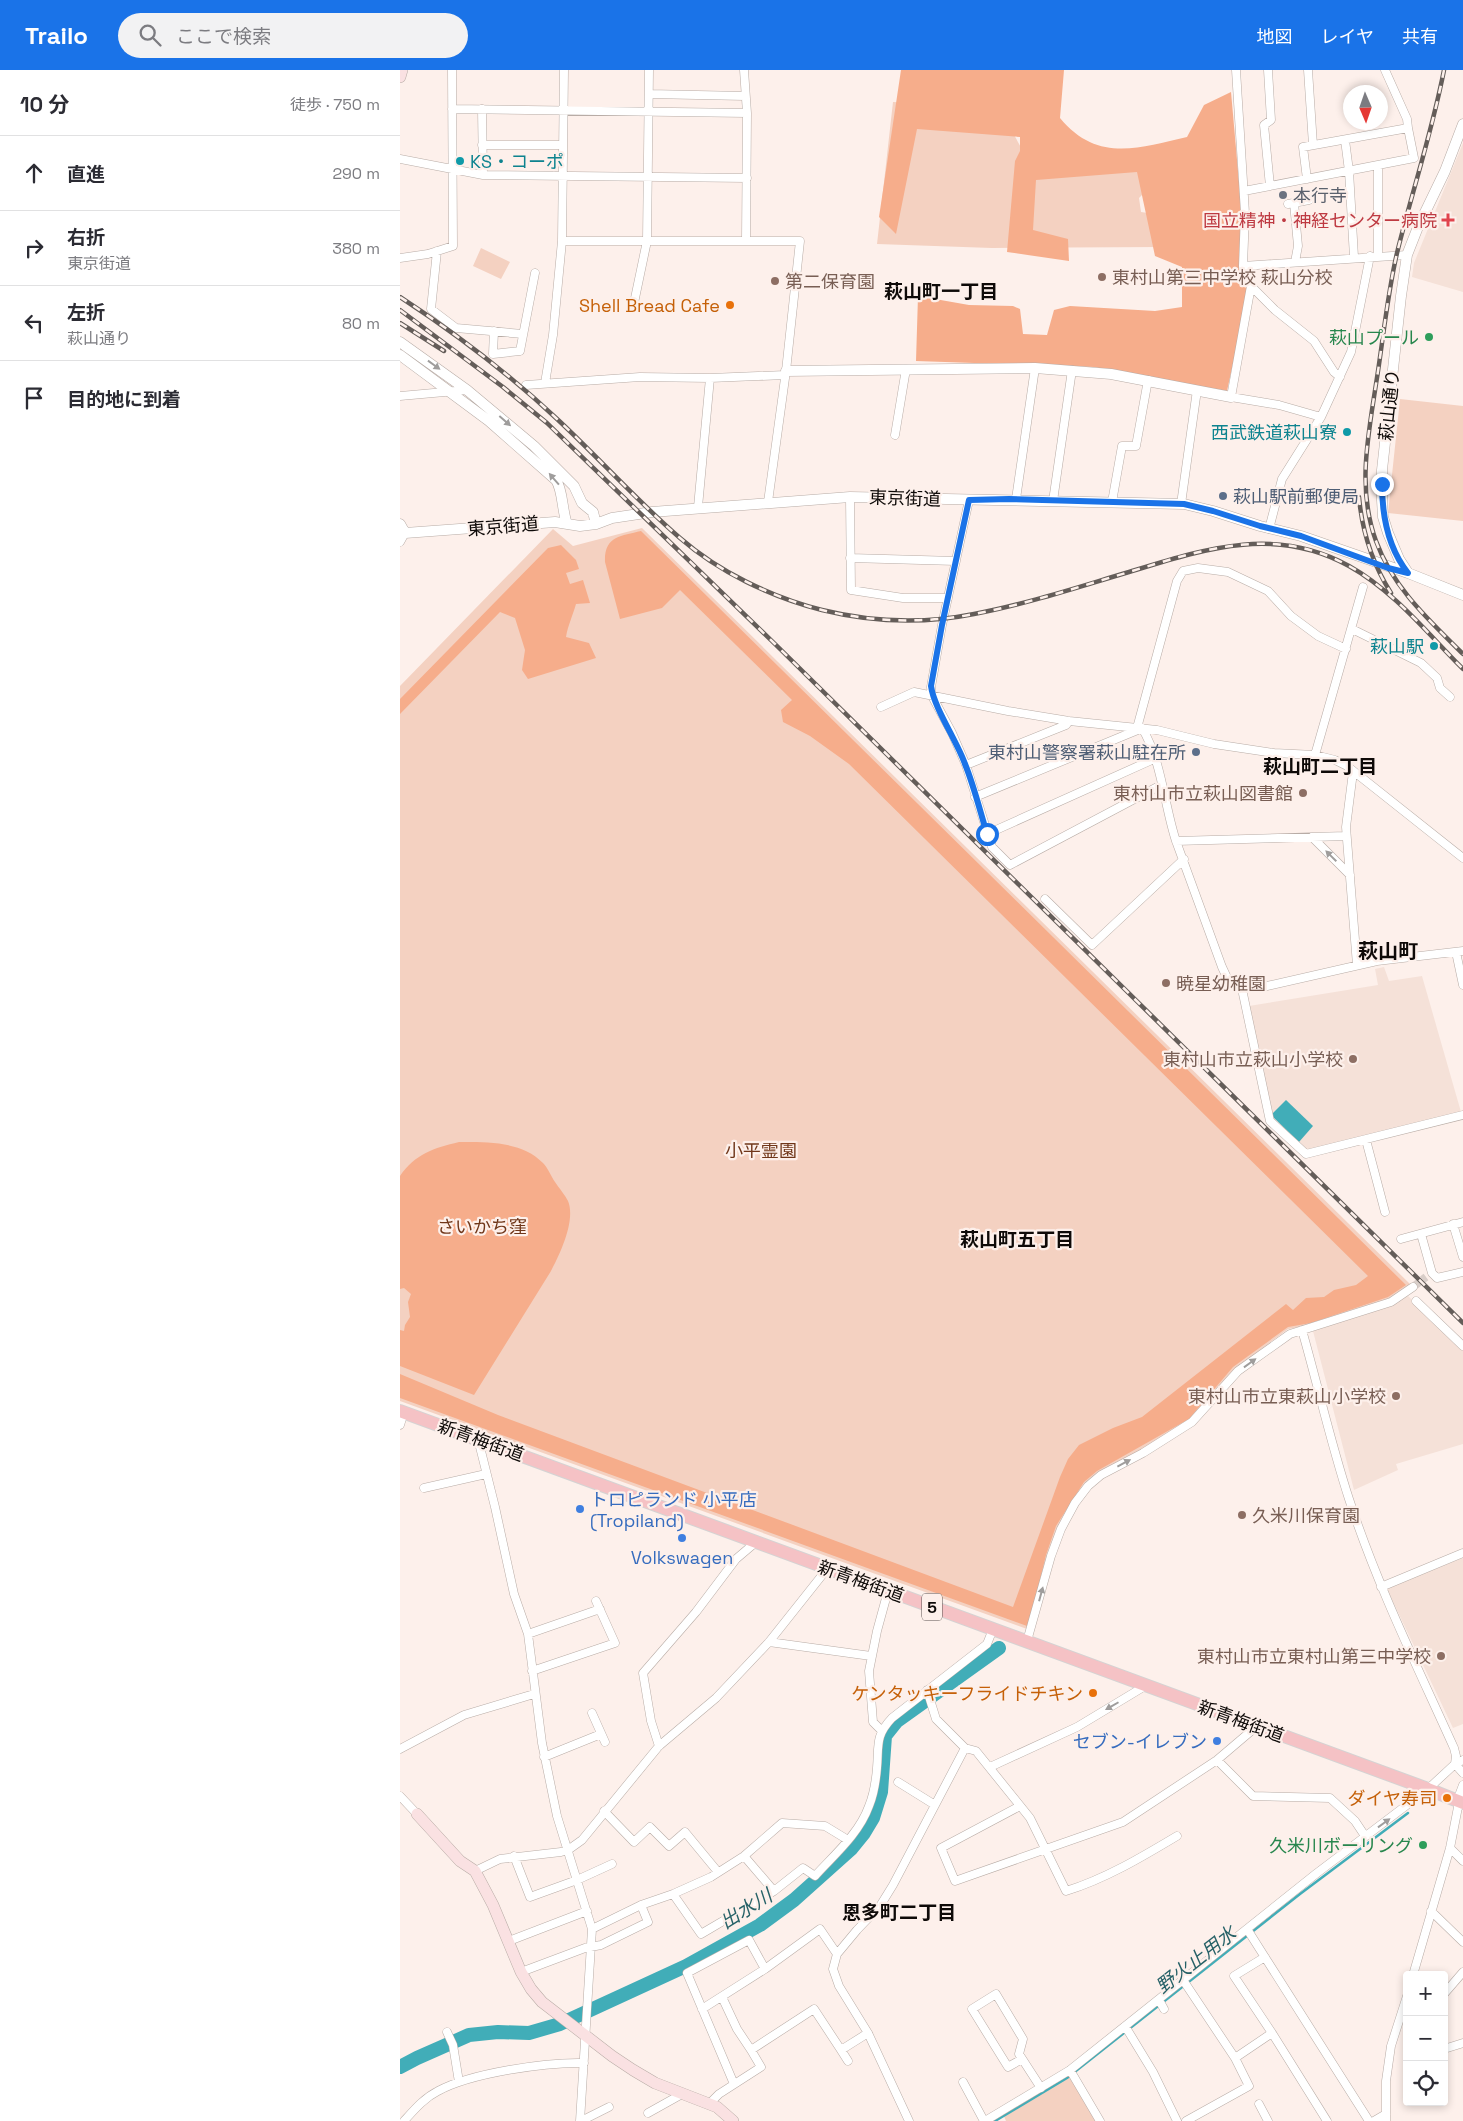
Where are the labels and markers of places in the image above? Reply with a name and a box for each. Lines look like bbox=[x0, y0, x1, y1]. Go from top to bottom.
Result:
place label: KS・コーポ bbox=[470, 150, 564, 173]
marker: KS・コーポ bbox=[454, 155, 466, 167]
place label: 本行寺 bbox=[1293, 184, 1347, 207]
marker: 本行寺 bbox=[1277, 189, 1289, 201]
place label: 国立精神・神経センター病院 bbox=[1203, 209, 1437, 232]
marker: 国立精神・神経センター病院 bbox=[1441, 213, 1455, 227]
place label: 東村山第三中学校 萩山分校 bbox=[1112, 266, 1333, 289]
place label: 第二保育園 bbox=[785, 270, 875, 293]
marker: 東村山第三中学校 萩山分校 bbox=[1096, 271, 1108, 283]
marker: 第二保育園 bbox=[769, 275, 781, 287]
place label: Shell Bread Cafe bbox=[579, 294, 720, 317]
marker: Shell Bread Cafe bbox=[724, 299, 736, 311]
place label: 萩山プール bbox=[1329, 326, 1419, 349]
marker: 萩山プール bbox=[1423, 331, 1435, 343]
place label: 西武鉄道萩山寮 bbox=[1211, 421, 1337, 444]
marker: 西武鉄道萩山寮 bbox=[1341, 426, 1353, 438]
place label: 萩山駅前郵便局 bbox=[1233, 485, 1359, 508]
marker: 萩山駅前郵便局 bbox=[1217, 490, 1229, 502]
place label: 萩山駅 bbox=[1370, 635, 1424, 658]
marker: 萩山駅 bbox=[1428, 640, 1440, 652]
place label: 東村山警察署萩山駐在所 bbox=[988, 741, 1186, 764]
marker: 東村山警察署萩山駐在所 bbox=[1190, 746, 1202, 758]
place label: 東村山市立萩山図書館 bbox=[1113, 782, 1293, 805]
marker: 東村山市立萩山図書館 bbox=[1297, 787, 1309, 799]
place label: 暁星幼稚園 bbox=[1176, 972, 1266, 995]
marker: 暁星幼稚園 bbox=[1160, 977, 1172, 989]
place label: 東村山市立萩山小学校 bbox=[1163, 1048, 1343, 1071]
marker: 東村山市立萩山小学校 bbox=[1347, 1053, 1359, 1065]
place label: 東村山市立東萩山小学校 bbox=[1188, 1385, 1386, 1408]
marker: 東村山市立東萩山小学校 bbox=[1390, 1390, 1402, 1402]
place label: トロピランド 小平店 (Tropiland) bbox=[590, 1488, 757, 1532]
marker: トロピランド 小平店 (Tropiland) bbox=[574, 1503, 586, 1515]
place label: 久米川保育園 bbox=[1252, 1504, 1360, 1527]
marker: 久米川保育園 bbox=[1236, 1509, 1248, 1521]
marker: Volkswagen bbox=[676, 1532, 688, 1544]
place label: Volkswagen bbox=[631, 1546, 733, 1569]
place label: 東村山市立東村山第三中学校 bbox=[1197, 1645, 1431, 1668]
marker: 東村山市立東村山第三中学校 bbox=[1435, 1650, 1447, 1662]
place label: ケンタッキーフライドチキン bbox=[851, 1682, 1083, 1705]
marker: ケンタッキーフライドチキン bbox=[1087, 1687, 1099, 1699]
place label: セブン-イレブン bbox=[1073, 1730, 1207, 1753]
marker: セブン-イレブン bbox=[1211, 1735, 1223, 1747]
place label: ダイヤ寿司 bbox=[1348, 1787, 1437, 1810]
marker: ダイヤ寿司 bbox=[1441, 1792, 1453, 1804]
place label: 久米川ボーリング bbox=[1269, 1834, 1413, 1857]
marker: 久米川ボーリング bbox=[1417, 1839, 1429, 1851]

